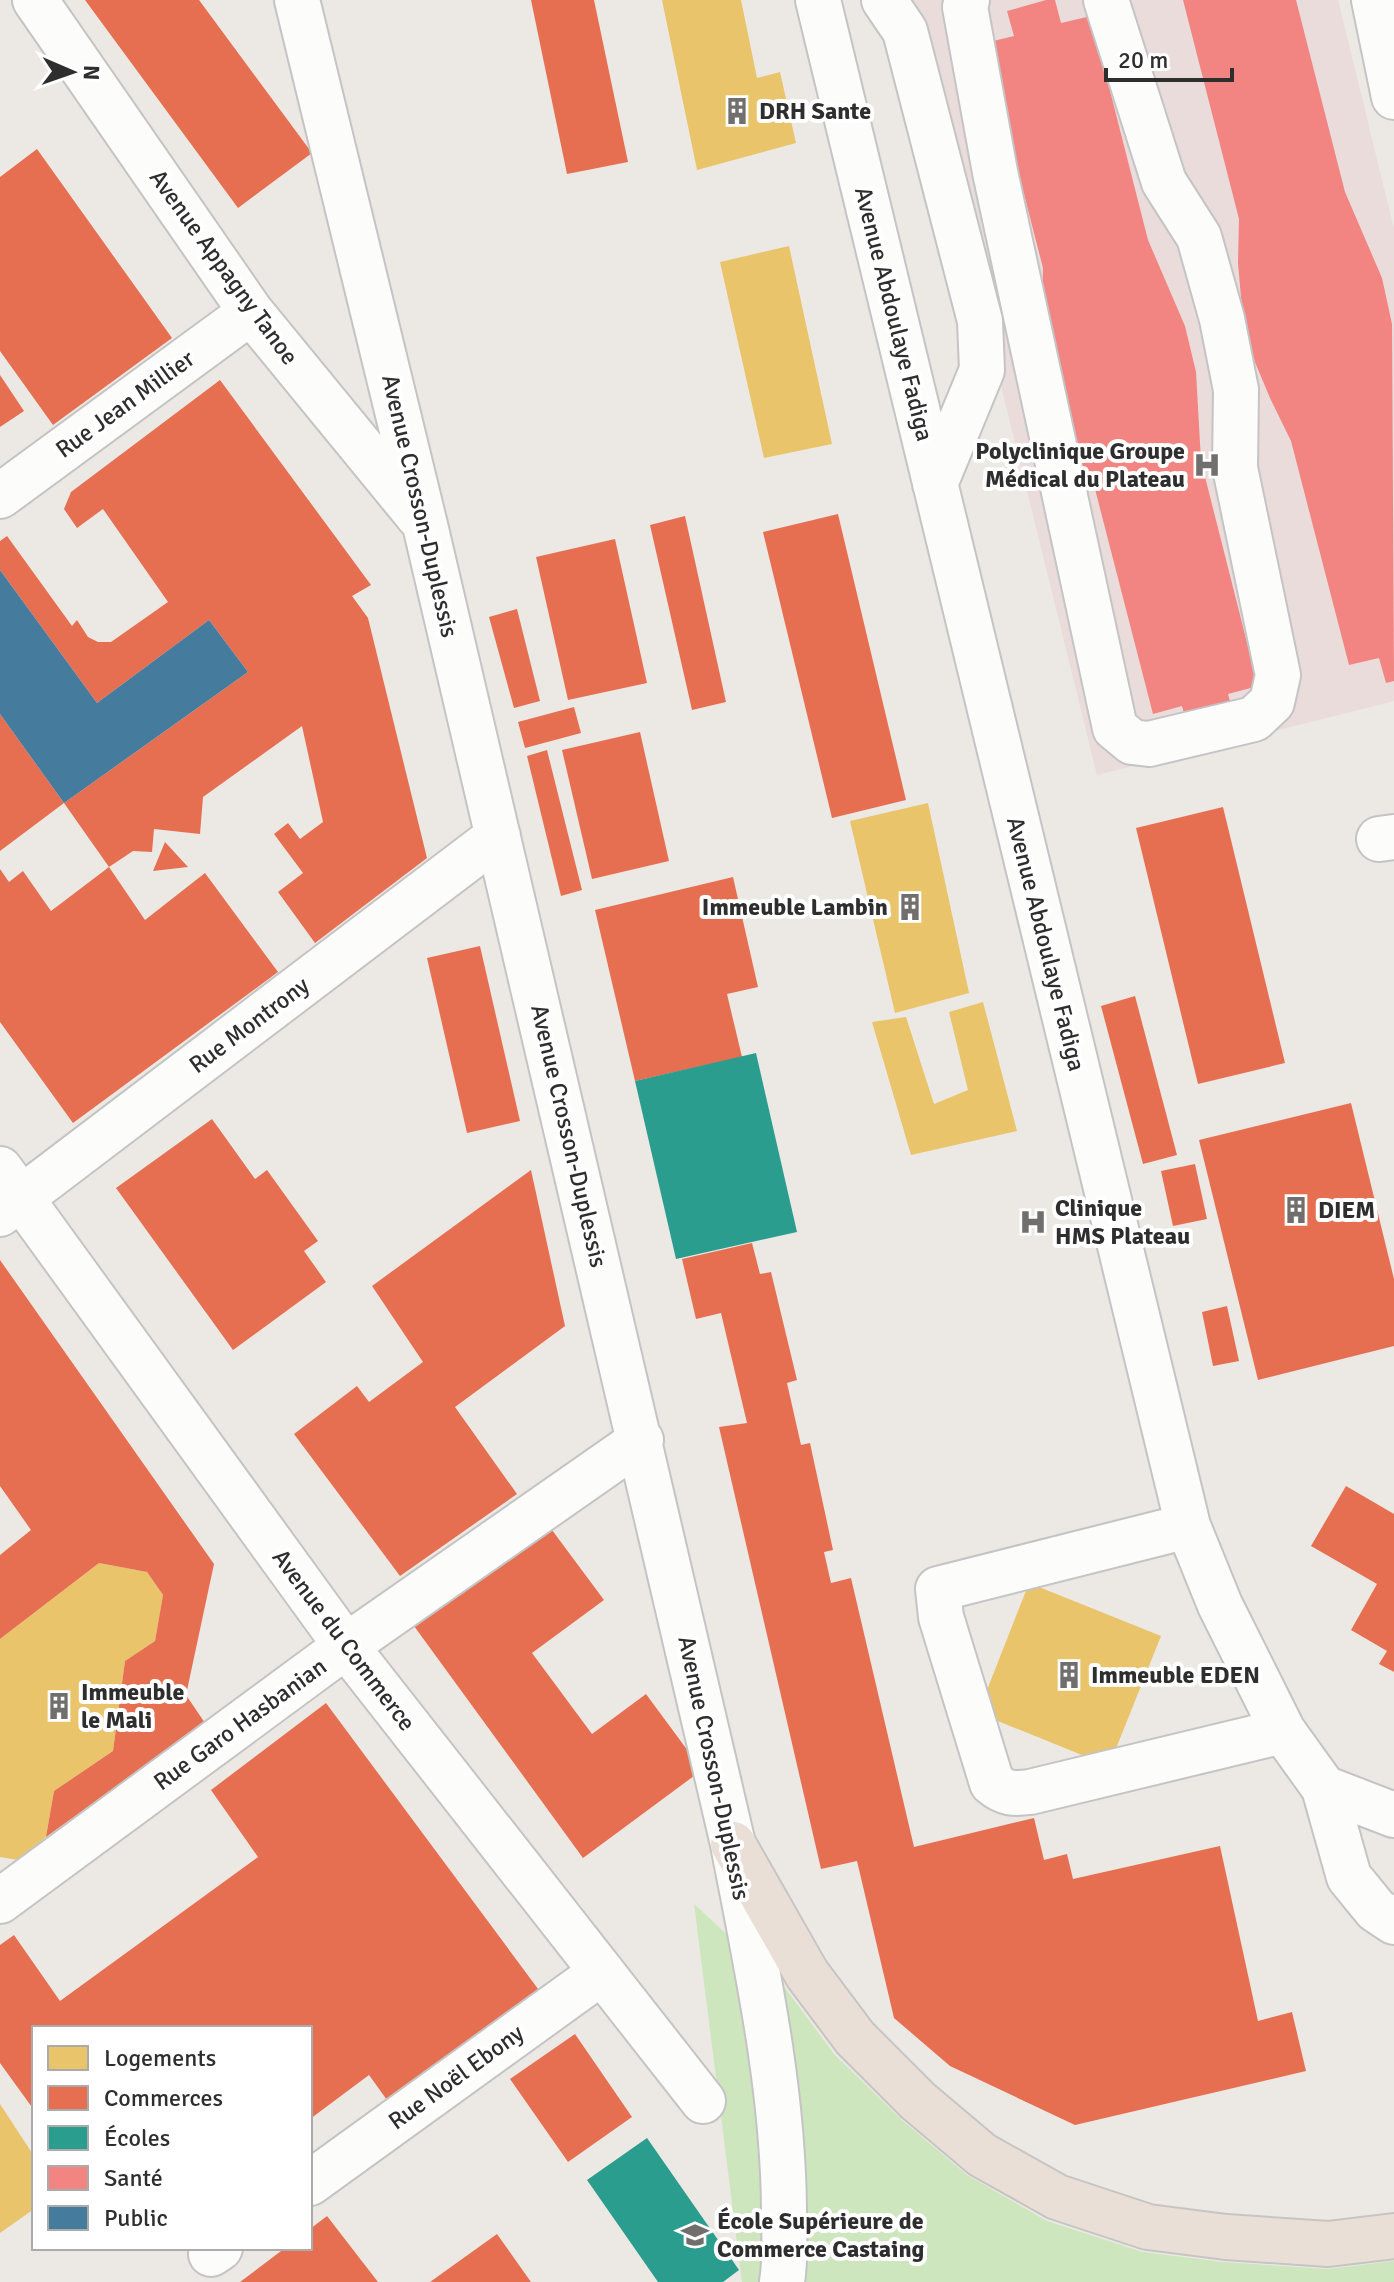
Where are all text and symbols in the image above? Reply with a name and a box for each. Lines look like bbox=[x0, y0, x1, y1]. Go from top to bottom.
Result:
north arrow bbox=[32, 32, 112, 112]
scale bar bbox=[1106, 32, 1232, 82]
text: 20 m bbox=[1118, 45, 1168, 75]
text: N bbox=[78, 65, 105, 81]
building icon: DRH Sante bbox=[722, 96, 752, 126]
place label: DRH Sante bbox=[759, 96, 871, 126]
street label: Avenue Appagny Tanoe bbox=[143, 163, 305, 371]
street label: Avenue Abdoulaye Fadiga bbox=[848, 184, 940, 444]
street label: Rue Jean Millier bbox=[50, 343, 200, 464]
street label: Avenue Crosson-Duplessis bbox=[375, 372, 465, 640]
place label: Polyclinique Groupe Médical du Plateau bbox=[975, 436, 1185, 494]
hospital icon: Polyclinique Groupe Médical du Plateau bbox=[1192, 450, 1222, 480]
street label: Avenue Abdoulaye Fadiga bbox=[1000, 814, 1092, 1074]
place label: Immeuble Lambin bbox=[702, 892, 888, 922]
building icon: Immeuble Lambin bbox=[895, 892, 925, 922]
street label: Rue Montrony bbox=[183, 970, 315, 1080]
street label: Avenue Crosson-Duplessis bbox=[524, 1002, 614, 1270]
place label: Clinique HMS Plateau bbox=[1055, 1193, 1190, 1251]
building icon: DIEM bbox=[1281, 1195, 1311, 1225]
place label: DIEM bbox=[1318, 1195, 1375, 1225]
hospital icon: Clinique HMS Plateau bbox=[1018, 1207, 1048, 1237]
street label: Avenue du Commerce bbox=[266, 1543, 422, 1737]
street label: Avenue Crosson-Duplessis bbox=[671, 1633, 757, 1903]
street label: Rue Garo Hasbanian bbox=[148, 1651, 332, 1797]
building icon: Immeuble EDEN bbox=[1054, 1660, 1084, 1690]
place label: Immeuble EDEN bbox=[1091, 1660, 1260, 1690]
place label: Immeuble le Mali bbox=[81, 1677, 185, 1735]
building icon: Immeuble le Mali bbox=[44, 1691, 74, 1721]
street label: Rue Noël Ebony bbox=[382, 2018, 530, 2136]
legend bbox=[32, 2026, 312, 2250]
text: Logements bbox=[104, 2043, 216, 2073]
text: Commerces bbox=[104, 2083, 223, 2113]
text: Écoles bbox=[104, 2123, 170, 2153]
text: Santé bbox=[104, 2163, 163, 2193]
text: Public bbox=[104, 2203, 168, 2233]
place label: École Supérieure de Commerce Castaing bbox=[717, 2206, 925, 2264]
school or university icon: École Supérieure de Commerce Castaing bbox=[680, 2220, 710, 2250]

